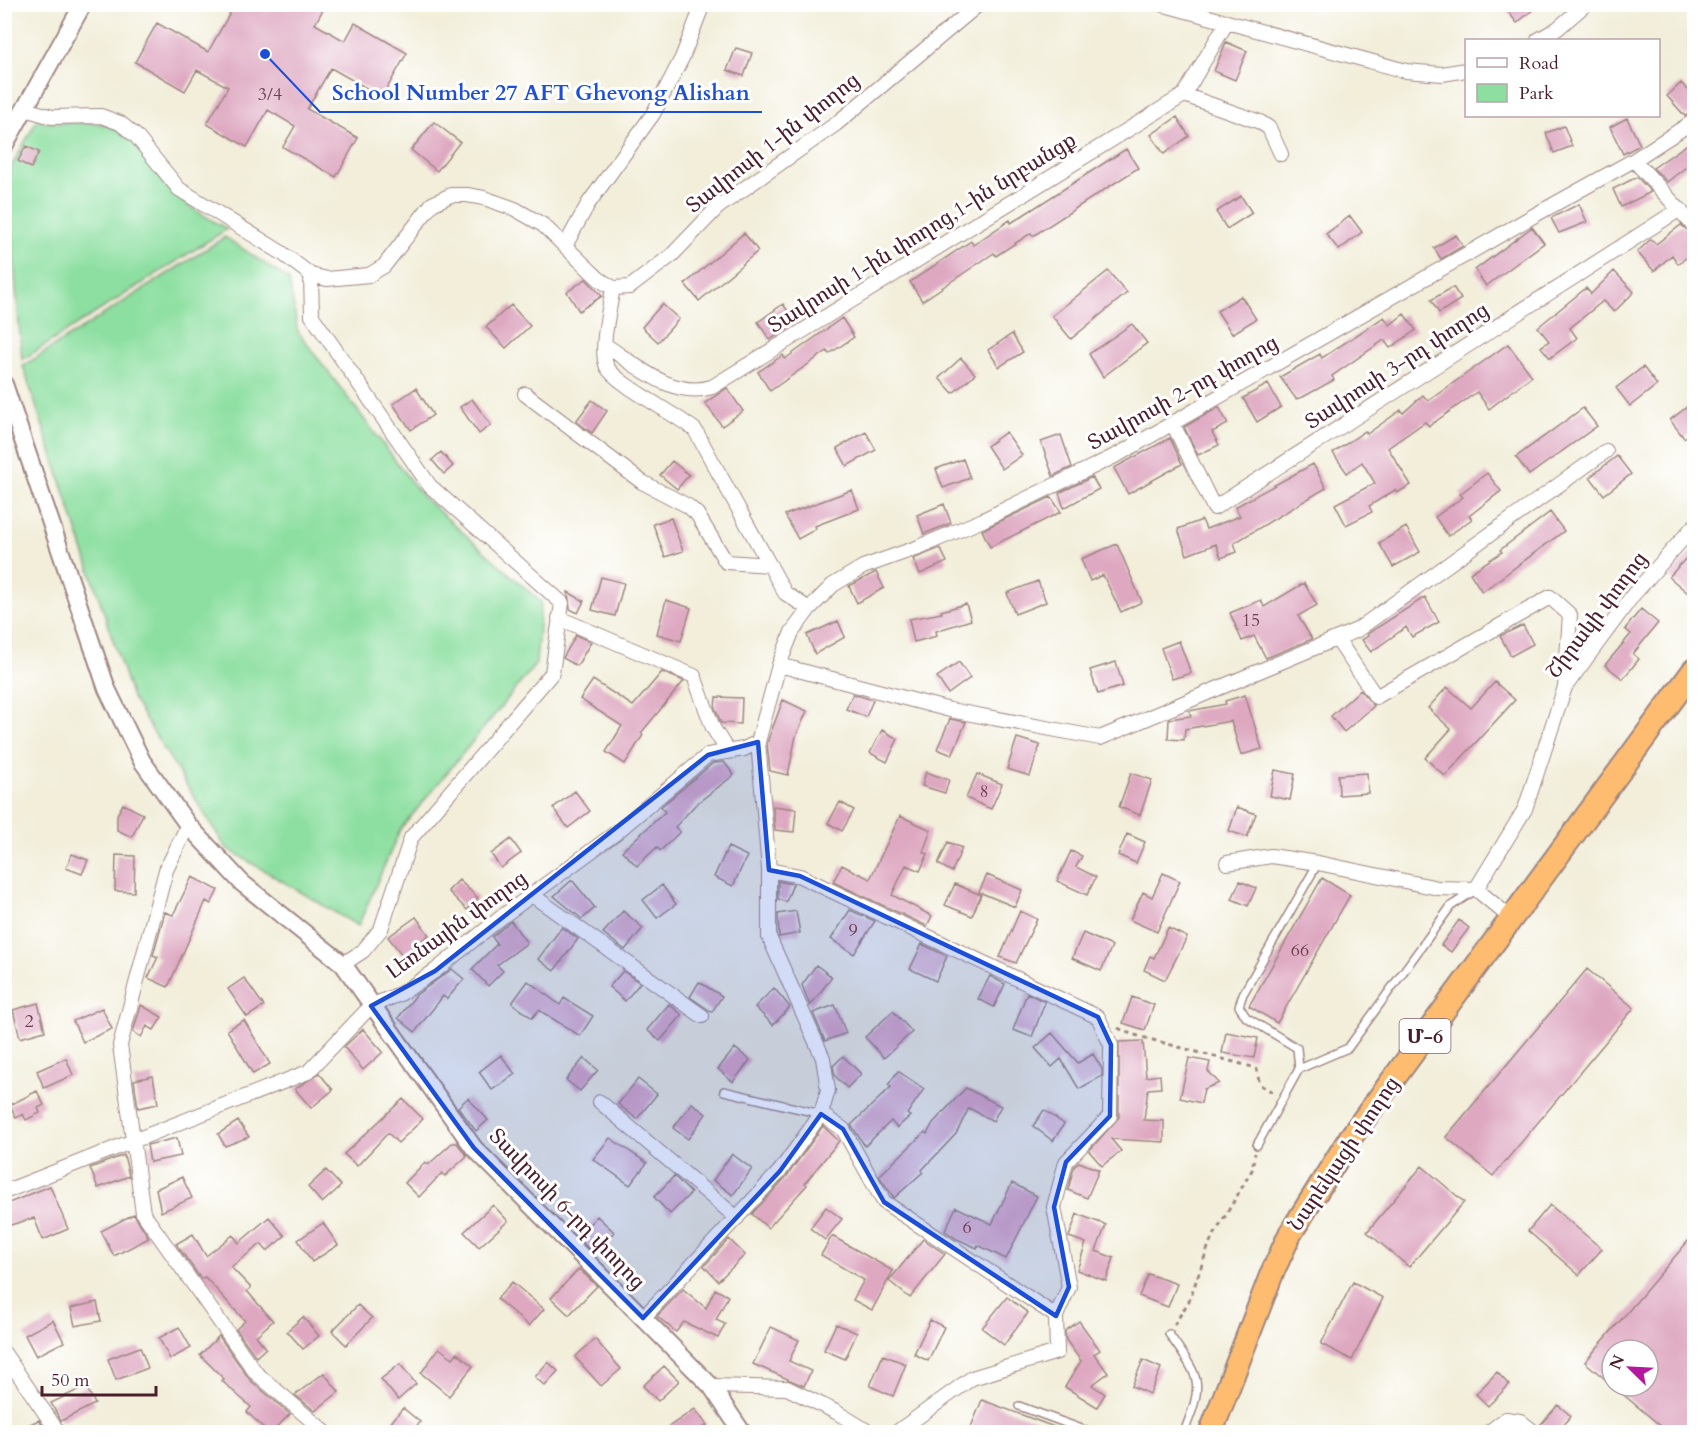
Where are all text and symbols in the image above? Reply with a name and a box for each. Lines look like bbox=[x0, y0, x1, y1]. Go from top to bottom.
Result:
legend bbox=[1465, 39, 1660, 117]
text: Road bbox=[1519, 51, 1559, 76]
street label: Տավրոսի 1-ին փողոց bbox=[680, 66, 866, 220]
callout: School Number 27 AFT Ghevong Alishan bbox=[320, 72, 762, 112]
text: School Number 27 AFT Ghevong Alishan bbox=[332, 78, 750, 108]
text: Park bbox=[1519, 81, 1554, 106]
house number: 3/4 bbox=[258, 82, 282, 107]
street label: Տավրոսի 1-ին փողոց,1-ին նրբանցք bbox=[762, 126, 1082, 340]
street label: Տավրոսի 3-րդ փողոց bbox=[1299, 296, 1495, 436]
street label: Տավրոսի 2-րդ փողոց bbox=[1082, 329, 1284, 457]
street label: Շիրակի փողոց bbox=[1540, 546, 1654, 684]
house number: 15 bbox=[1242, 608, 1260, 633]
house number: 8 bbox=[979, 779, 989, 804]
street label: Լեռնային փողոց bbox=[381, 864, 533, 986]
house number: 9 bbox=[848, 918, 858, 943]
house number: 66 bbox=[1291, 938, 1309, 963]
house number: 2 bbox=[24, 1009, 34, 1034]
road number: Մ-6 bbox=[1400, 1019, 1450, 1053]
street label: Նարեկացի փողոց bbox=[1281, 1071, 1407, 1237]
street label: Տավրոսի 6-րդ փողոց bbox=[482, 1122, 652, 1296]
house number: 6 bbox=[962, 1215, 972, 1240]
north arrow bbox=[1600, 1338, 1660, 1398]
text: N bbox=[1604, 1351, 1630, 1373]
scale bar bbox=[42, 1359, 156, 1397]
text: 50 m bbox=[51, 1368, 90, 1393]

